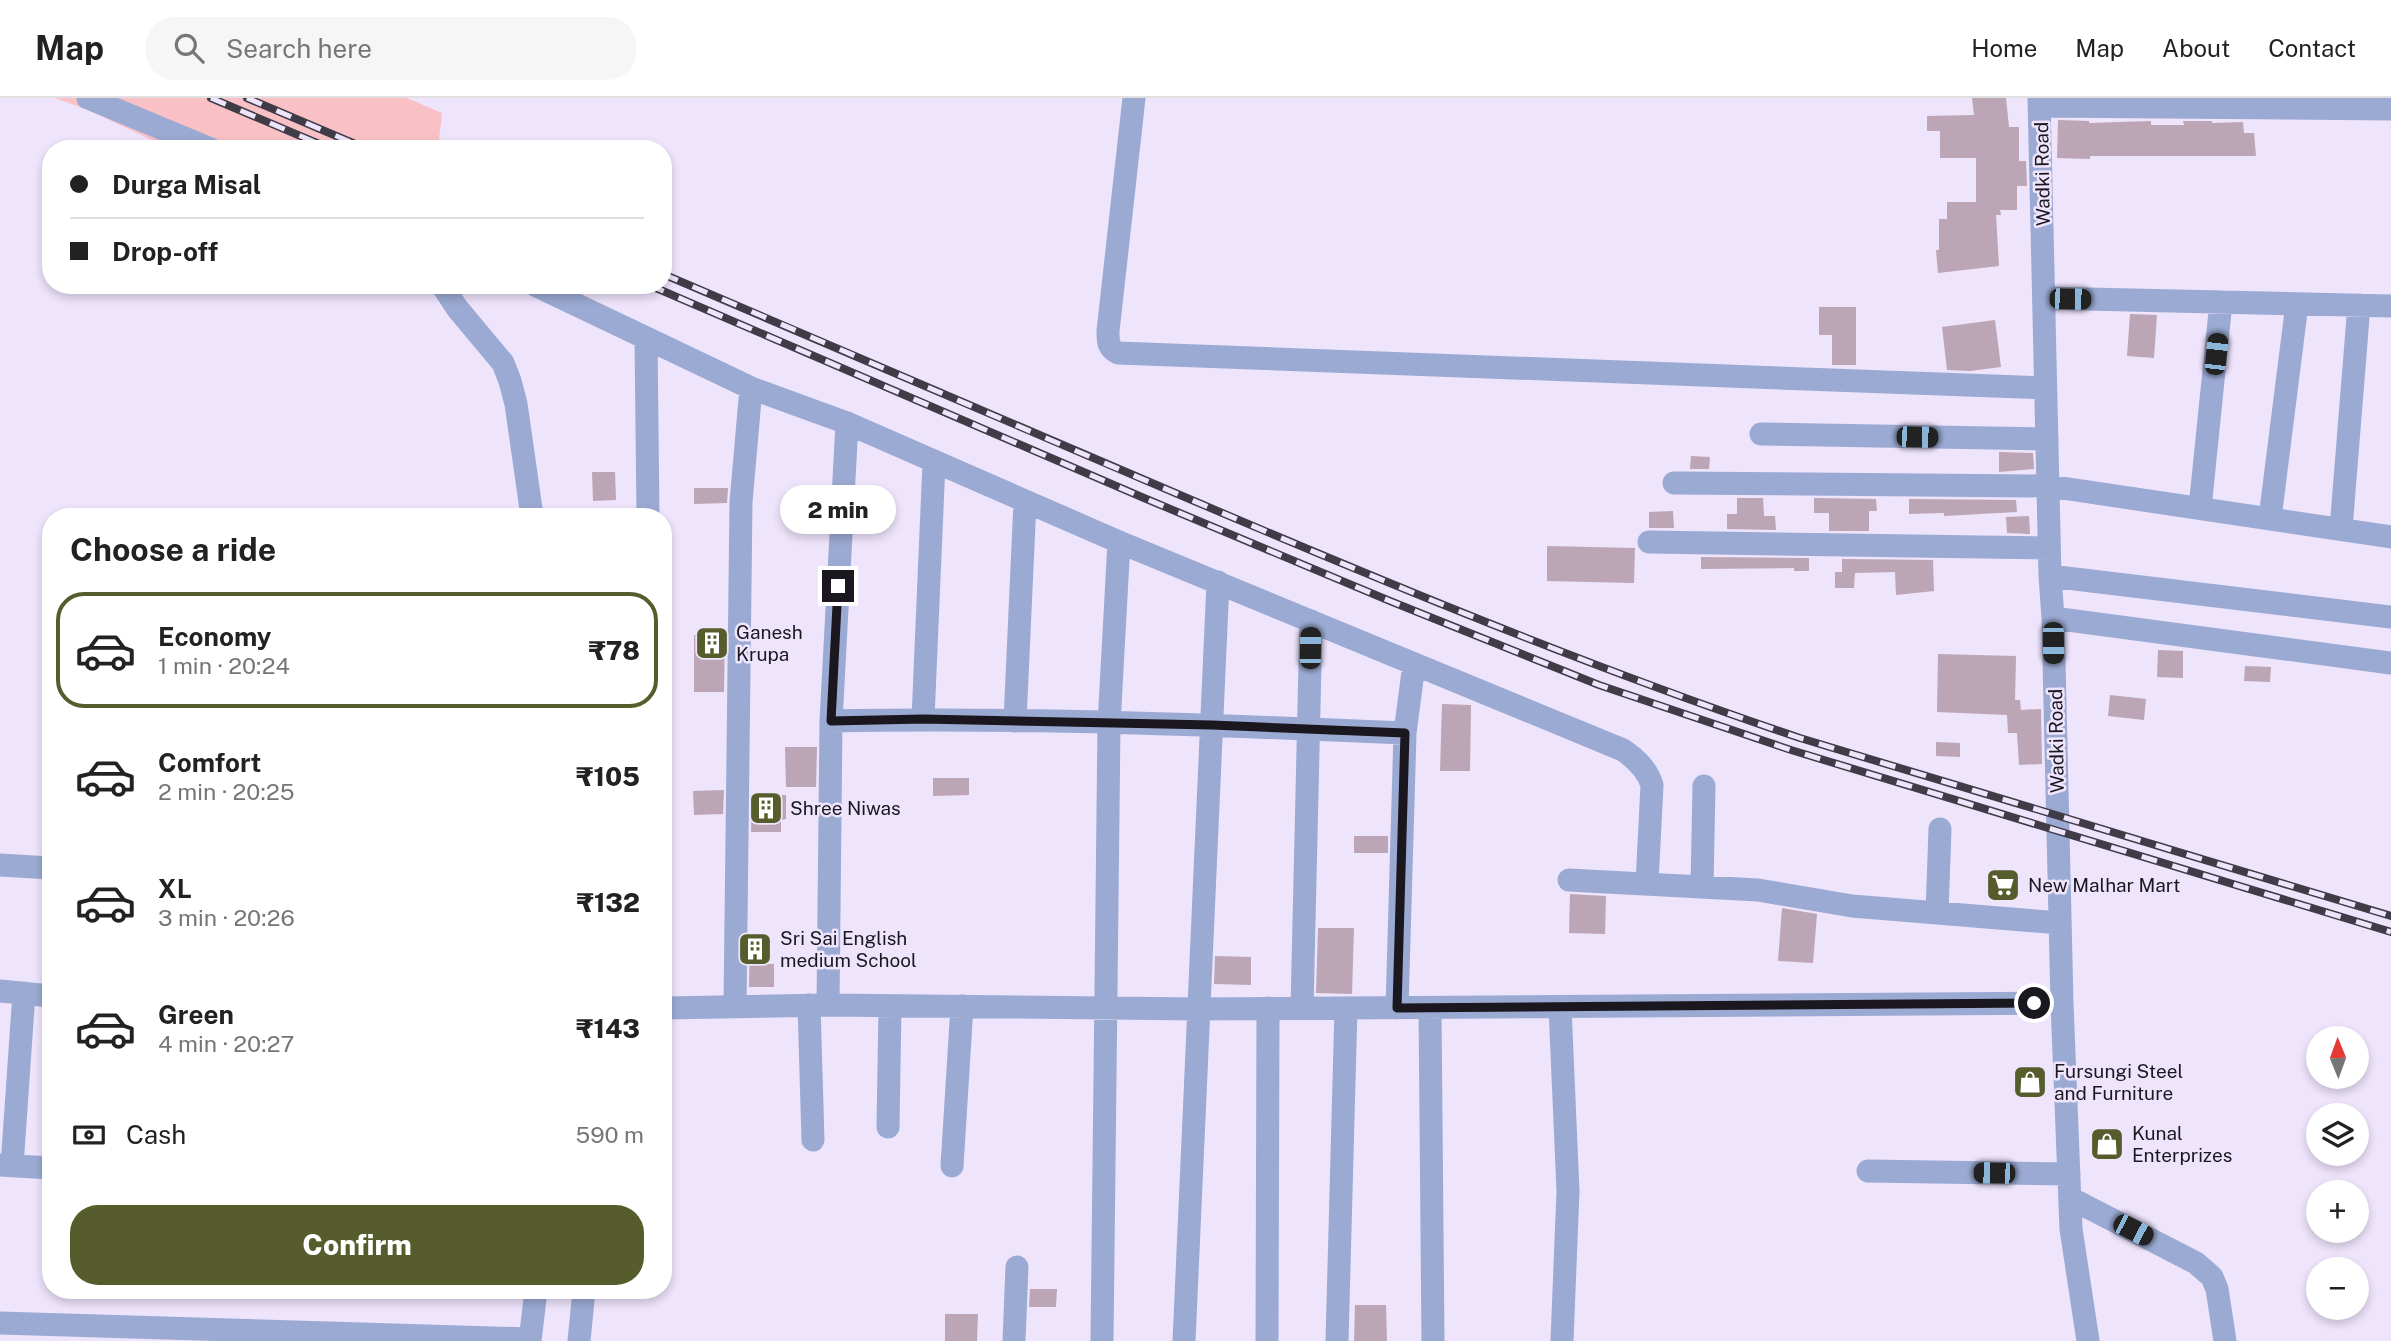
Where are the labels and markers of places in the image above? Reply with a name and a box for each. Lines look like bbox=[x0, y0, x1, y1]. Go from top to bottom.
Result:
place label: Ganesh Krupa bbox=[736, 621, 803, 665]
building icon: Ganesh Krupa bbox=[693, 624, 731, 662]
building icon: Shree Niwas bbox=[747, 789, 785, 827]
place label: Shree Niwas bbox=[790, 797, 901, 819]
supermarket icon: New Malhar Mart bbox=[1984, 866, 2022, 904]
place label: New Malhar Mart bbox=[2028, 874, 2180, 896]
place label: Sri Sai English medium School bbox=[780, 927, 917, 971]
building icon: Sri Sai English medium School bbox=[736, 930, 774, 968]
place label: Fursungi Steel and Furniture bbox=[2054, 1060, 2183, 1104]
shop icon: Fursungi Steel and Furniture bbox=[2011, 1063, 2049, 1101]
place label: Kunal Enterprizes bbox=[2132, 1122, 2232, 1166]
shop icon: Kunal Enterprizes bbox=[2088, 1125, 2126, 1163]

